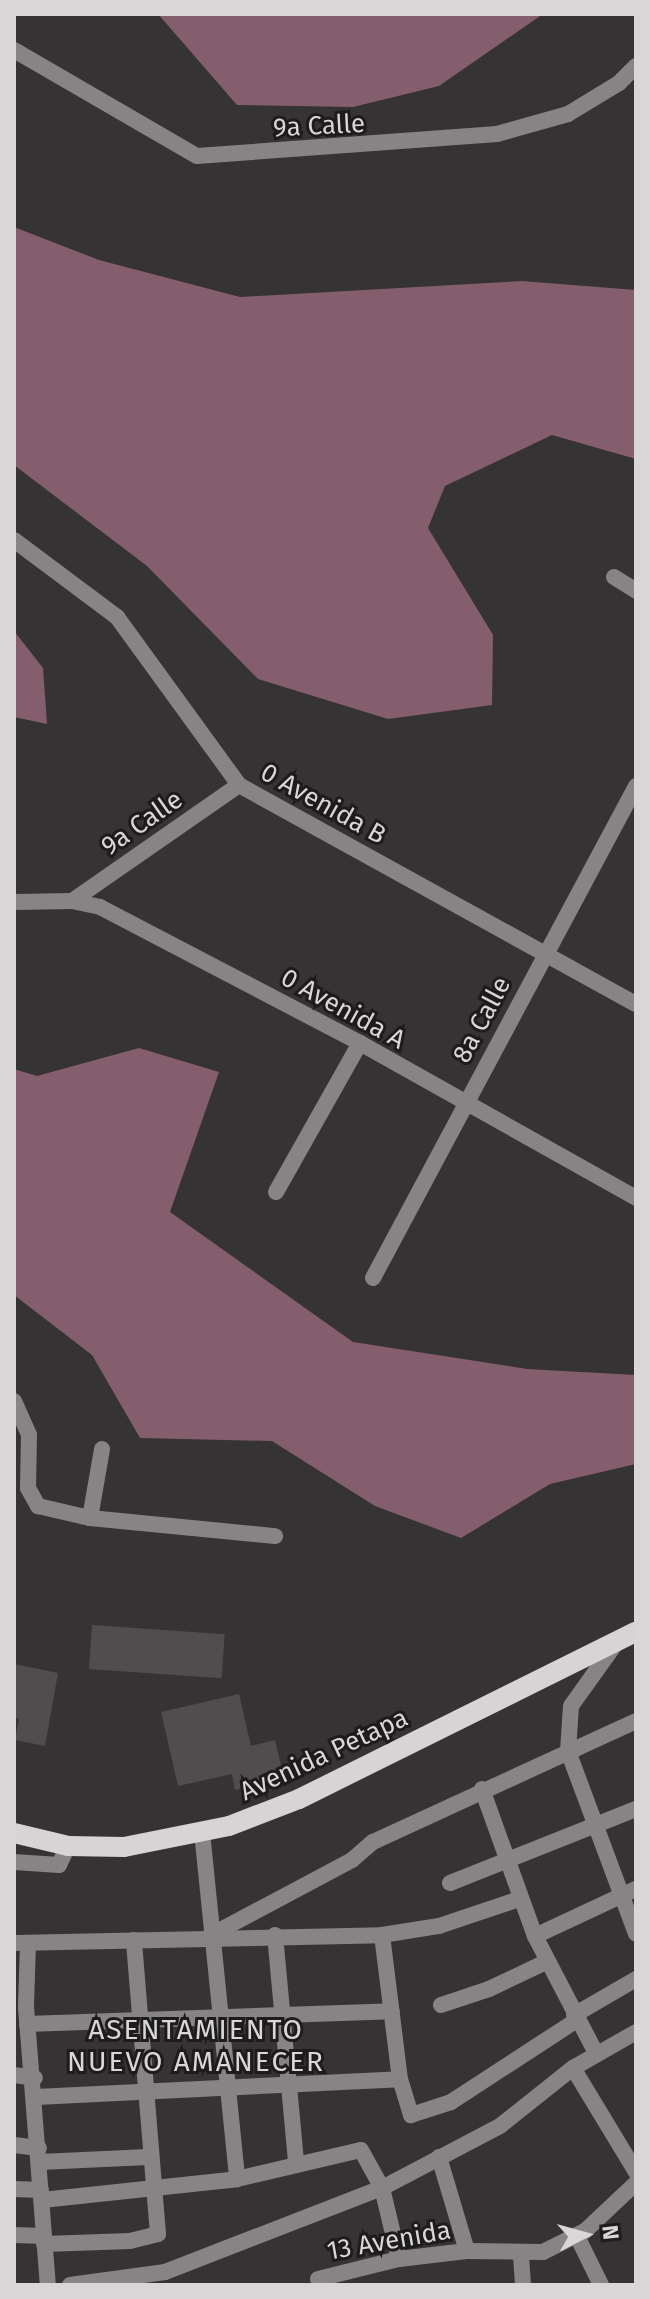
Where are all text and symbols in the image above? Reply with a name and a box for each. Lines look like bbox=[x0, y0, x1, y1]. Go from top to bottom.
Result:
street label: 9a Calle bbox=[272, 108, 366, 144]
street label: 0 Avenida B bbox=[255, 757, 391, 851]
street label: 9a Calle bbox=[95, 784, 189, 862]
street label: 0 Avenida A bbox=[275, 962, 411, 1056]
street label: 8a Calle bbox=[446, 972, 518, 1068]
street label: Avenida Petapa bbox=[235, 1702, 413, 1808]
district label: ASENTAMIENTO NUEVO AMANECER bbox=[67, 2013, 325, 2079]
north arrow bbox=[546, 2195, 626, 2275]
street label: 13 Avenida bbox=[325, 2215, 453, 2267]
text: N bbox=[596, 2224, 625, 2241]

